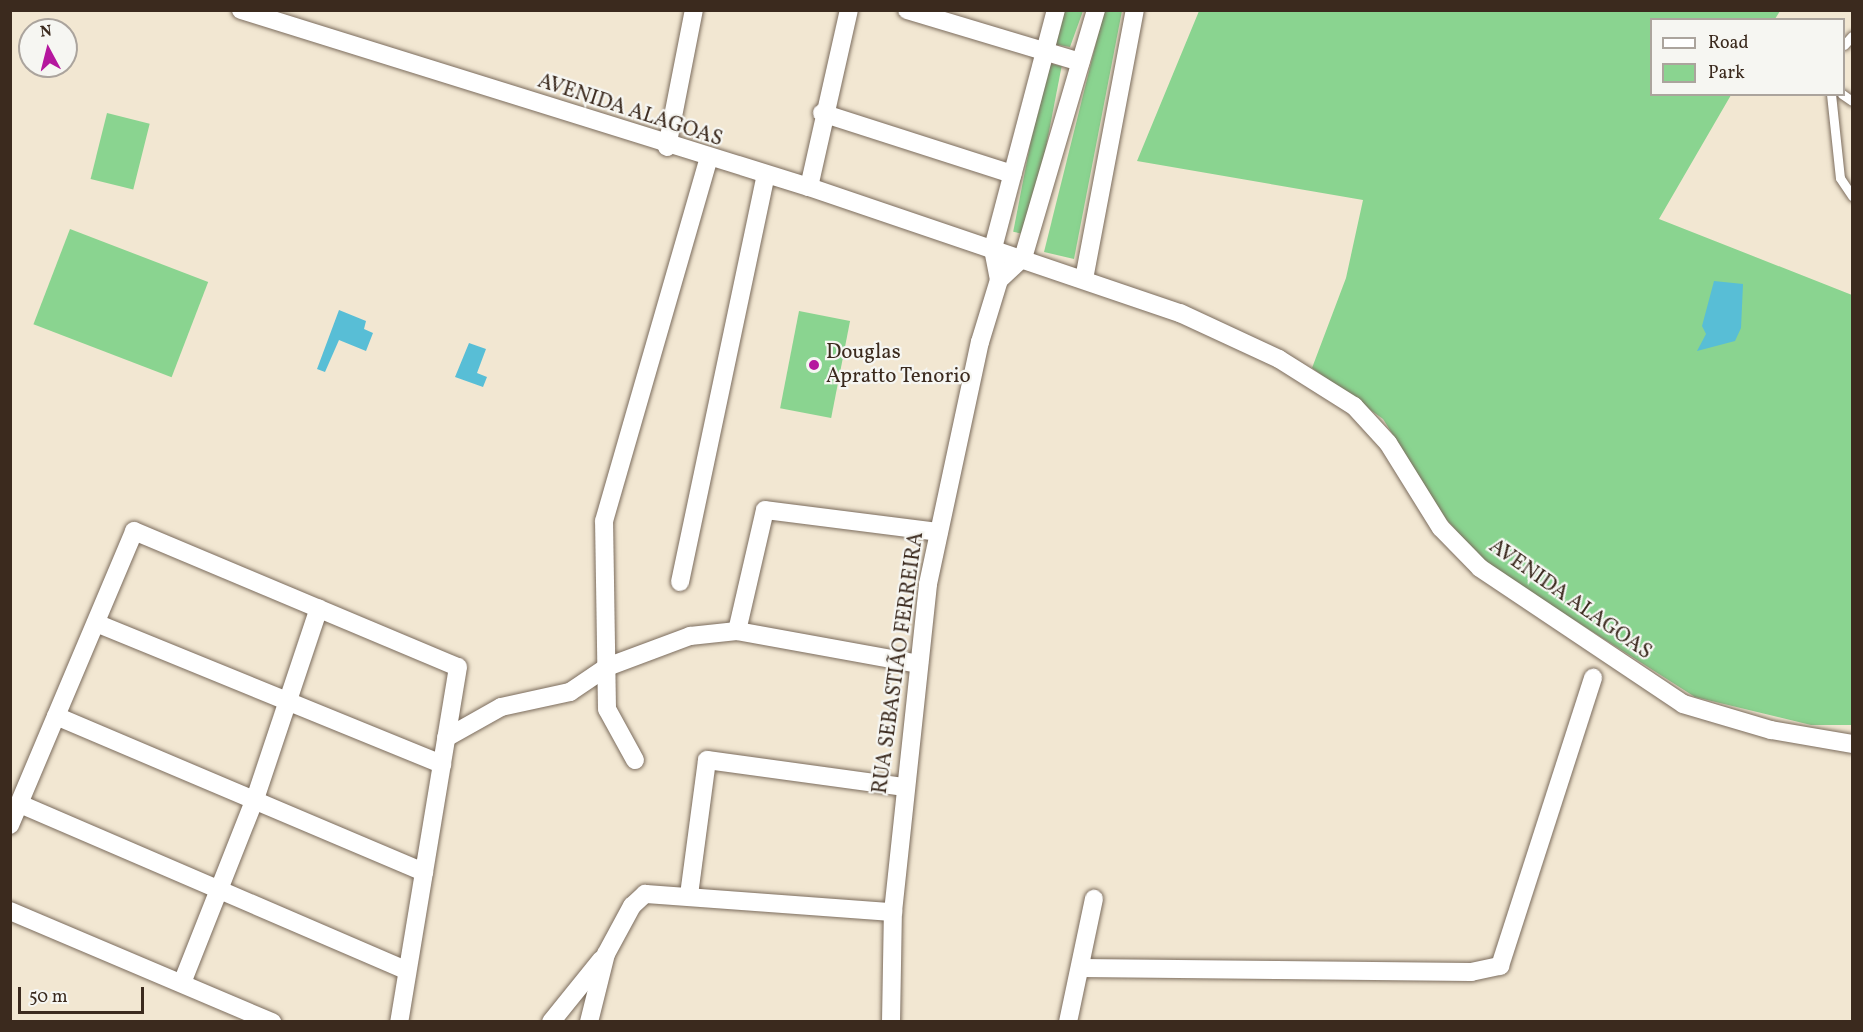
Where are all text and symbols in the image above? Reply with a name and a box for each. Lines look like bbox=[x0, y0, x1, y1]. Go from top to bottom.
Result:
north arrow bbox=[18, 18, 78, 78]
legend bbox=[1650, 18, 1845, 96]
text: N bbox=[39, 20, 53, 44]
text: Road bbox=[1708, 31, 1749, 56]
text: Park bbox=[1708, 61, 1745, 86]
street label: AVENIDA ALAGOAS bbox=[534, 69, 726, 153]
place label: Douglas Apratto Tenorio bbox=[826, 340, 971, 390]
marker: Douglas Apratto Tenorio bbox=[807, 358, 821, 372]
street label: RUA SEBASTIÃO FERREIRA bbox=[868, 530, 930, 796]
street label: AVENIDA ALAGOAS bbox=[1484, 534, 1656, 666]
scale bar bbox=[21, 975, 147, 1013]
text: 50 m bbox=[29, 985, 68, 1010]

